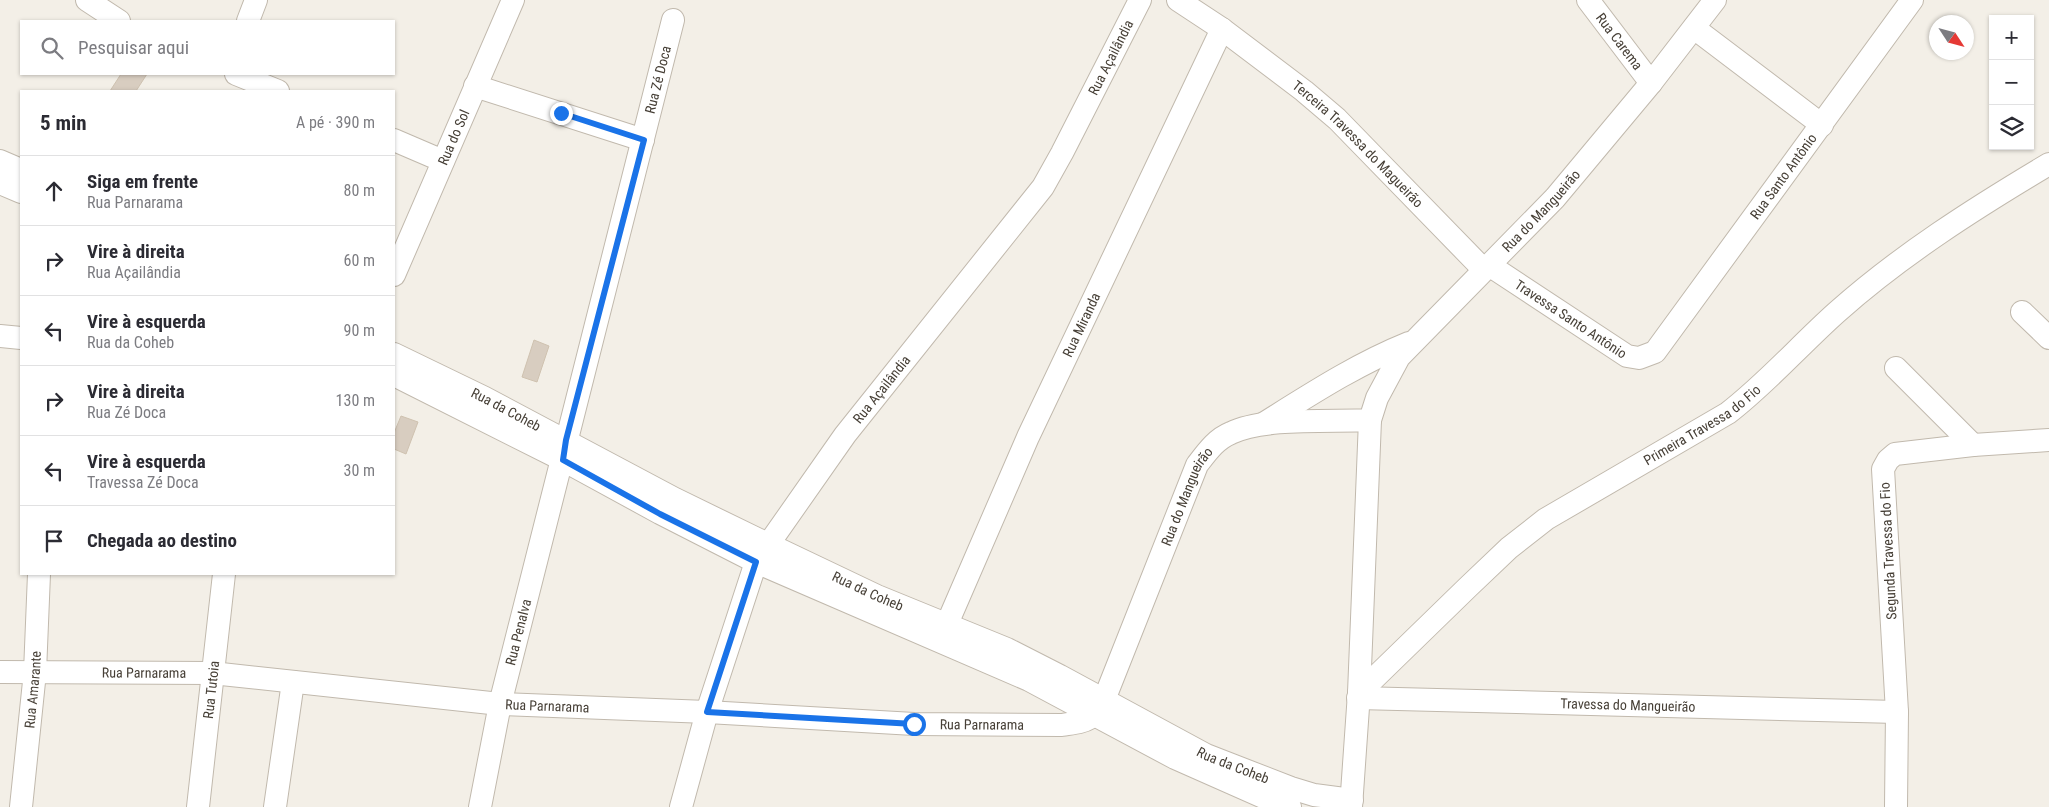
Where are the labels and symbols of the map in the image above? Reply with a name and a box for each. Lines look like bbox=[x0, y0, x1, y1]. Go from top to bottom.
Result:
street label: Rua Carema bbox=[1593, 10, 1646, 73]
north arrow bbox=[1929, 15, 1974, 60]
street label: Rua Açailândia bbox=[1085, 17, 1137, 98]
street label: Rua Zé Doca bbox=[642, 44, 674, 115]
street label: Terceira Travessa do Magueirão bbox=[1289, 77, 1426, 211]
route end bbox=[550, 102, 573, 125]
street label: Rua do Sol bbox=[435, 107, 473, 168]
street label: Rua Santo Antônio bbox=[1747, 130, 1820, 222]
street label: Rua do Mangueirão bbox=[1499, 166, 1583, 255]
street label: Travessa Santo Antônio bbox=[1512, 276, 1630, 362]
street label: Rua Miranda bbox=[1059, 290, 1103, 359]
street label: Rua Açailândia bbox=[850, 352, 913, 426]
street label: Primeira Travessa do Fio bbox=[1641, 381, 1764, 468]
street label: Rua da Coheb bbox=[469, 385, 544, 434]
street label: Rua do Mangueirão bbox=[1158, 444, 1216, 548]
street label: Segunda Travessa do Fio bbox=[1876, 482, 1900, 620]
street label: Rua da Coheb bbox=[830, 568, 906, 614]
street label: Rua Penalva bbox=[502, 597, 534, 667]
street label: Rua Amarante bbox=[21, 650, 44, 729]
street label: Rua Tutoia bbox=[200, 660, 222, 720]
street label: Rua Parnarama bbox=[102, 664, 186, 681]
street label: Travessa do Mangueirão bbox=[1560, 695, 1696, 715]
street label: Rua Parnarama bbox=[505, 696, 590, 715]
route start bbox=[903, 713, 926, 736]
street label: Rua Parnarama bbox=[940, 716, 1024, 733]
street label: Rua da Coheb bbox=[1194, 744, 1271, 787]

